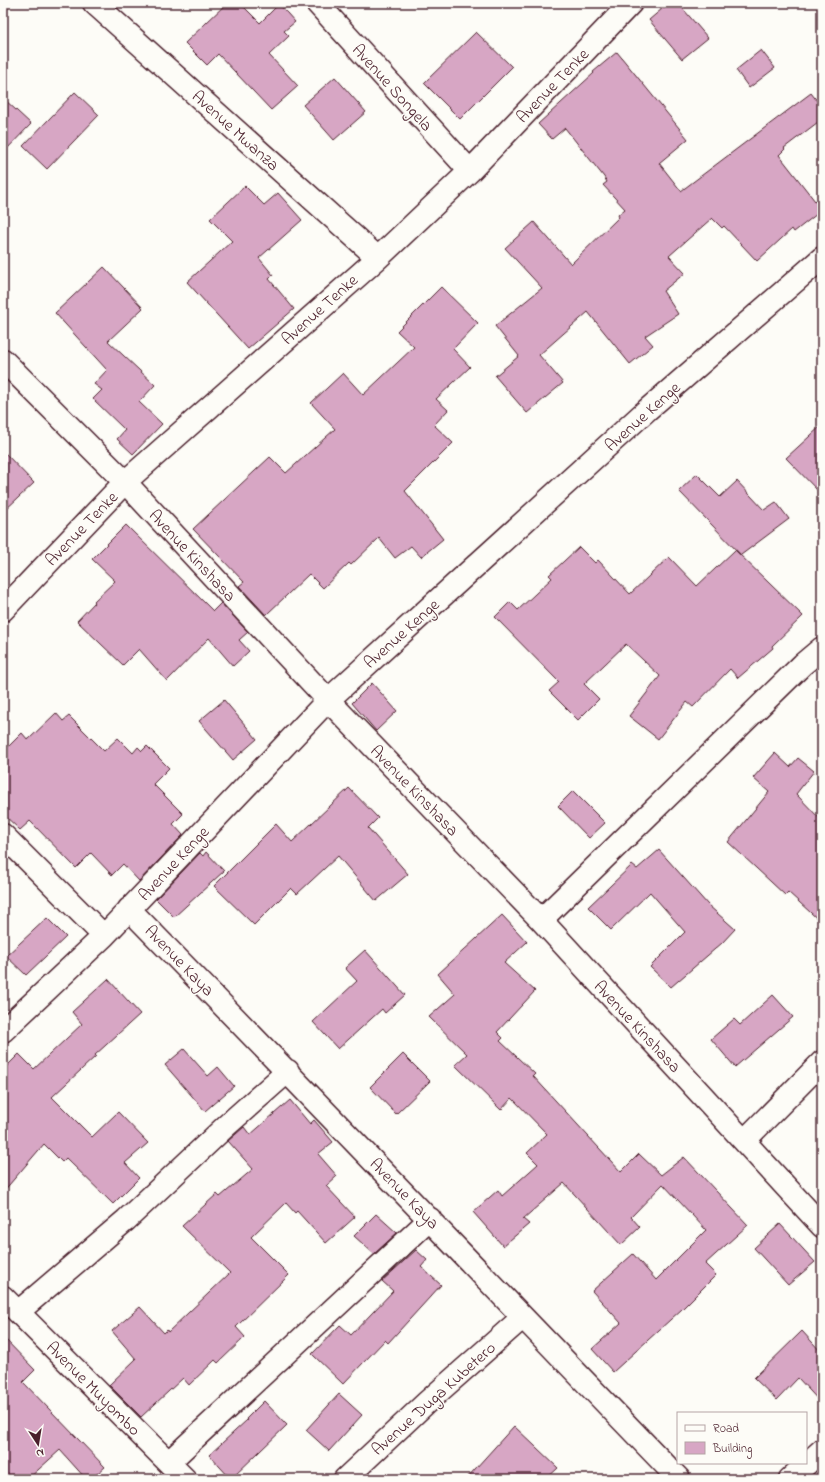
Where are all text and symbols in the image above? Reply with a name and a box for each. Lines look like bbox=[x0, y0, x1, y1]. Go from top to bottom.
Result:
street label: Avenue Songela bbox=[344, 39, 438, 139]
street label: Avenue Tenke bbox=[511, 43, 596, 129]
street label: Avenue Mwanza bbox=[186, 85, 284, 177]
street label: Avenue Tenke bbox=[276, 268, 364, 351]
street label: Avenue Kenge bbox=[599, 376, 688, 460]
street label: Avenue Tenke bbox=[40, 486, 125, 572]
street label: Avenue Kinshasa bbox=[142, 504, 241, 608]
street label: Avenue Kenge bbox=[358, 593, 447, 677]
street label: Avenue Kinshasa bbox=[364, 740, 464, 842]
street label: Avenue Kenge bbox=[133, 821, 217, 909]
street label: Avenue Kaya bbox=[138, 920, 220, 1003]
street label: Avenue Kinshasa bbox=[587, 975, 686, 1079]
street label: Avenue Kaya bbox=[363, 1153, 445, 1236]
street label: Avenue Muyombo bbox=[39, 1336, 146, 1443]
street label: Avenue Duga Kubetero bbox=[366, 1336, 503, 1464]
legend bbox=[677, 1412, 807, 1464]
text: Road bbox=[713, 1420, 739, 1438]
north arrow bbox=[18, 1424, 58, 1464]
text: Building bbox=[712, 1440, 752, 1459]
text: N bbox=[35, 1444, 45, 1461]

